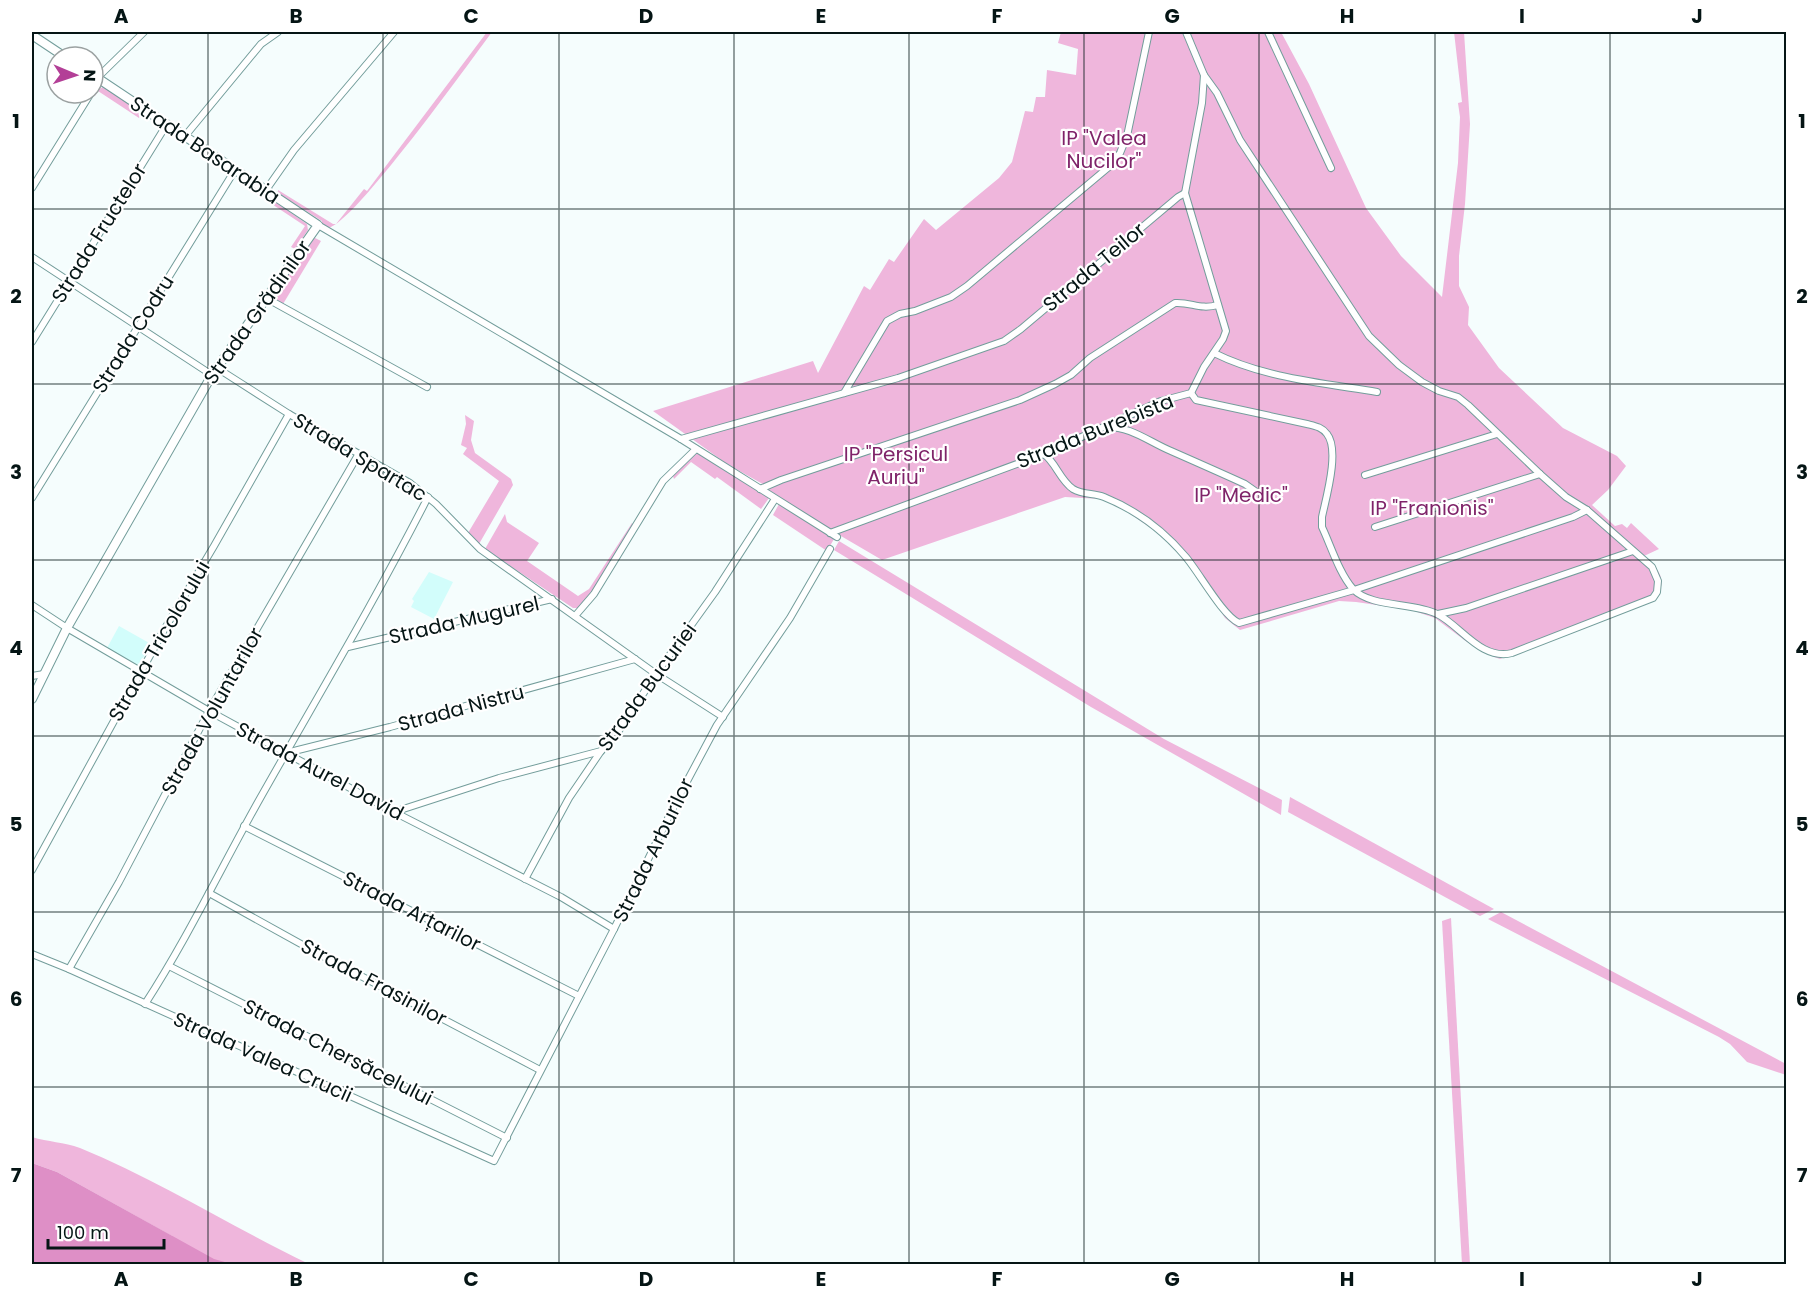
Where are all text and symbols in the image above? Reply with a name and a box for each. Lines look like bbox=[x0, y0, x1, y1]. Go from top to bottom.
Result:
text: A bbox=[114, 2, 129, 30]
text: B bbox=[289, 2, 303, 30]
text: C bbox=[463, 2, 479, 30]
text: D bbox=[639, 2, 653, 30]
text: E bbox=[816, 2, 826, 30]
text: F bbox=[992, 2, 1003, 30]
text: G bbox=[1164, 2, 1180, 30]
text: H bbox=[1340, 2, 1354, 30]
text: I bbox=[1519, 2, 1525, 30]
text: J bbox=[1691, 2, 1703, 30]
north arrow bbox=[45, 45, 105, 105]
text: N bbox=[78, 69, 101, 82]
street label: Strada Basarabia bbox=[125, 89, 285, 211]
text: 1 bbox=[12, 107, 20, 135]
text: 1 bbox=[1798, 107, 1806, 135]
park label: IP "Valea Nucilor" bbox=[1061, 124, 1147, 175]
street label: Strada Fructelor bbox=[45, 158, 153, 308]
street label: Strada Teilor bbox=[1037, 216, 1151, 318]
street label: Strada Grădinilor bbox=[197, 234, 317, 390]
street label: Strada Codru bbox=[86, 270, 180, 398]
text: 2 bbox=[10, 282, 22, 310]
text: 2 bbox=[1796, 282, 1808, 310]
street label: Strada Burebista bbox=[1012, 387, 1178, 475]
street label: Strada Spartac bbox=[288, 406, 432, 508]
park label: IP "Persicul Auriu" bbox=[844, 440, 948, 491]
text: 3 bbox=[10, 458, 22, 486]
text: 3 bbox=[1796, 458, 1808, 486]
park label: IP "Medic" bbox=[1194, 481, 1288, 509]
park label: IP "Franionis" bbox=[1370, 494, 1494, 522]
street label: Strada Tricolorului bbox=[102, 556, 216, 726]
street label: Strada Mugurel bbox=[386, 589, 542, 651]
street label: Strada Bucuriei bbox=[591, 617, 703, 757]
street label: Strada Voluntarilor bbox=[154, 622, 270, 800]
text: 4 bbox=[9, 634, 23, 662]
text: 4 bbox=[1795, 634, 1809, 662]
street label: Strada Nistru bbox=[395, 678, 527, 738]
street label: Strada Aurel David bbox=[231, 715, 409, 827]
street label: Strada Arburilor bbox=[606, 773, 700, 927]
text: 5 bbox=[10, 810, 23, 838]
text: 5 bbox=[1796, 810, 1809, 838]
street label: Strada Arțarilor bbox=[338, 864, 486, 958]
street label: Strada Frasinilor bbox=[296, 932, 452, 1032]
text: 6 bbox=[10, 985, 22, 1013]
text: 6 bbox=[1796, 985, 1808, 1013]
street label: Strada Chersăcelului bbox=[238, 992, 438, 1112]
street label: Strada Valea Crucii bbox=[169, 1005, 357, 1109]
text: 7 bbox=[11, 1161, 22, 1189]
text: 7 bbox=[1797, 1161, 1808, 1189]
scale bar bbox=[48, 1212, 164, 1250]
text: 100 m bbox=[57, 1220, 109, 1245]
text: A bbox=[114, 1265, 129, 1293]
text: B bbox=[289, 1265, 303, 1293]
text: C bbox=[463, 1265, 479, 1293]
text: D bbox=[639, 1265, 653, 1293]
text: E bbox=[816, 1265, 826, 1293]
text: F bbox=[992, 1265, 1003, 1293]
text: G bbox=[1164, 1265, 1180, 1293]
text: H bbox=[1340, 1265, 1354, 1293]
text: I bbox=[1519, 1265, 1525, 1293]
text: J bbox=[1691, 1265, 1703, 1293]

